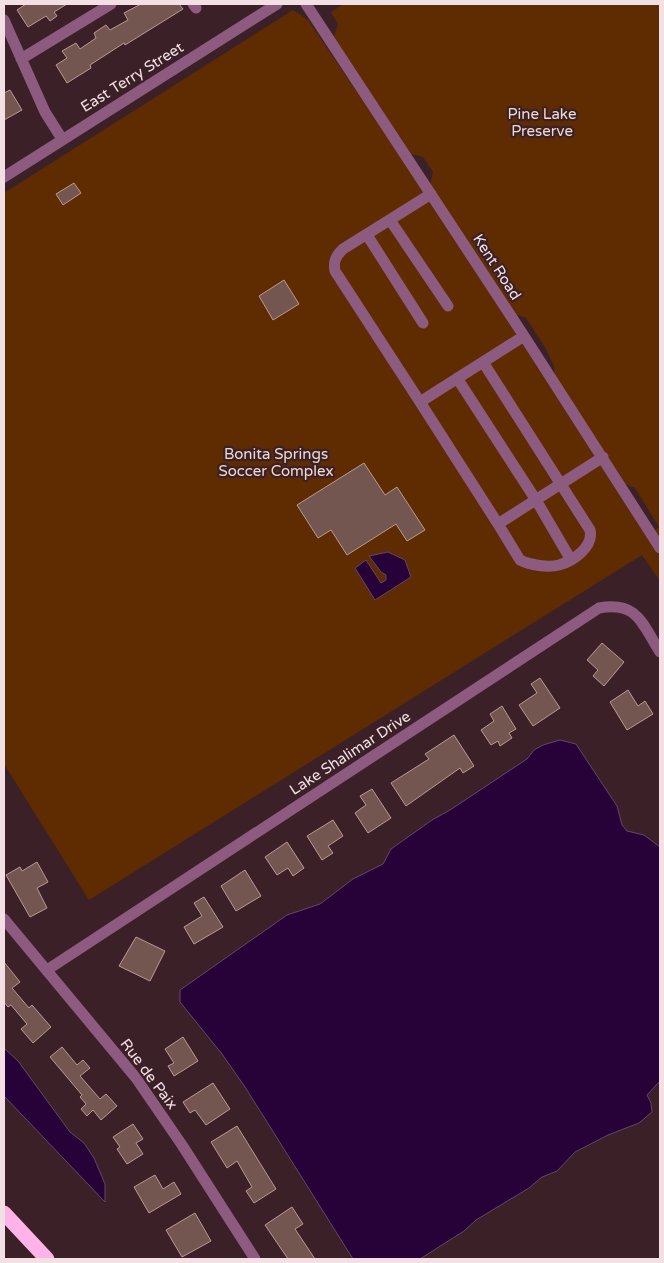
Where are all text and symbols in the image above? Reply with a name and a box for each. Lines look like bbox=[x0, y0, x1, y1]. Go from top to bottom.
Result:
street label: East Terry Street bbox=[77, 38, 187, 116]
park label: Pine Lake Preserve bbox=[508, 105, 576, 140]
street label: Kent Road bbox=[469, 231, 525, 303]
park label: Bonita Springs Soccer Complex bbox=[218, 445, 334, 480]
street label: Lake Shalimar Drive bbox=[286, 707, 414, 799]
street label: Rue de Paix bbox=[117, 1035, 181, 1113]

